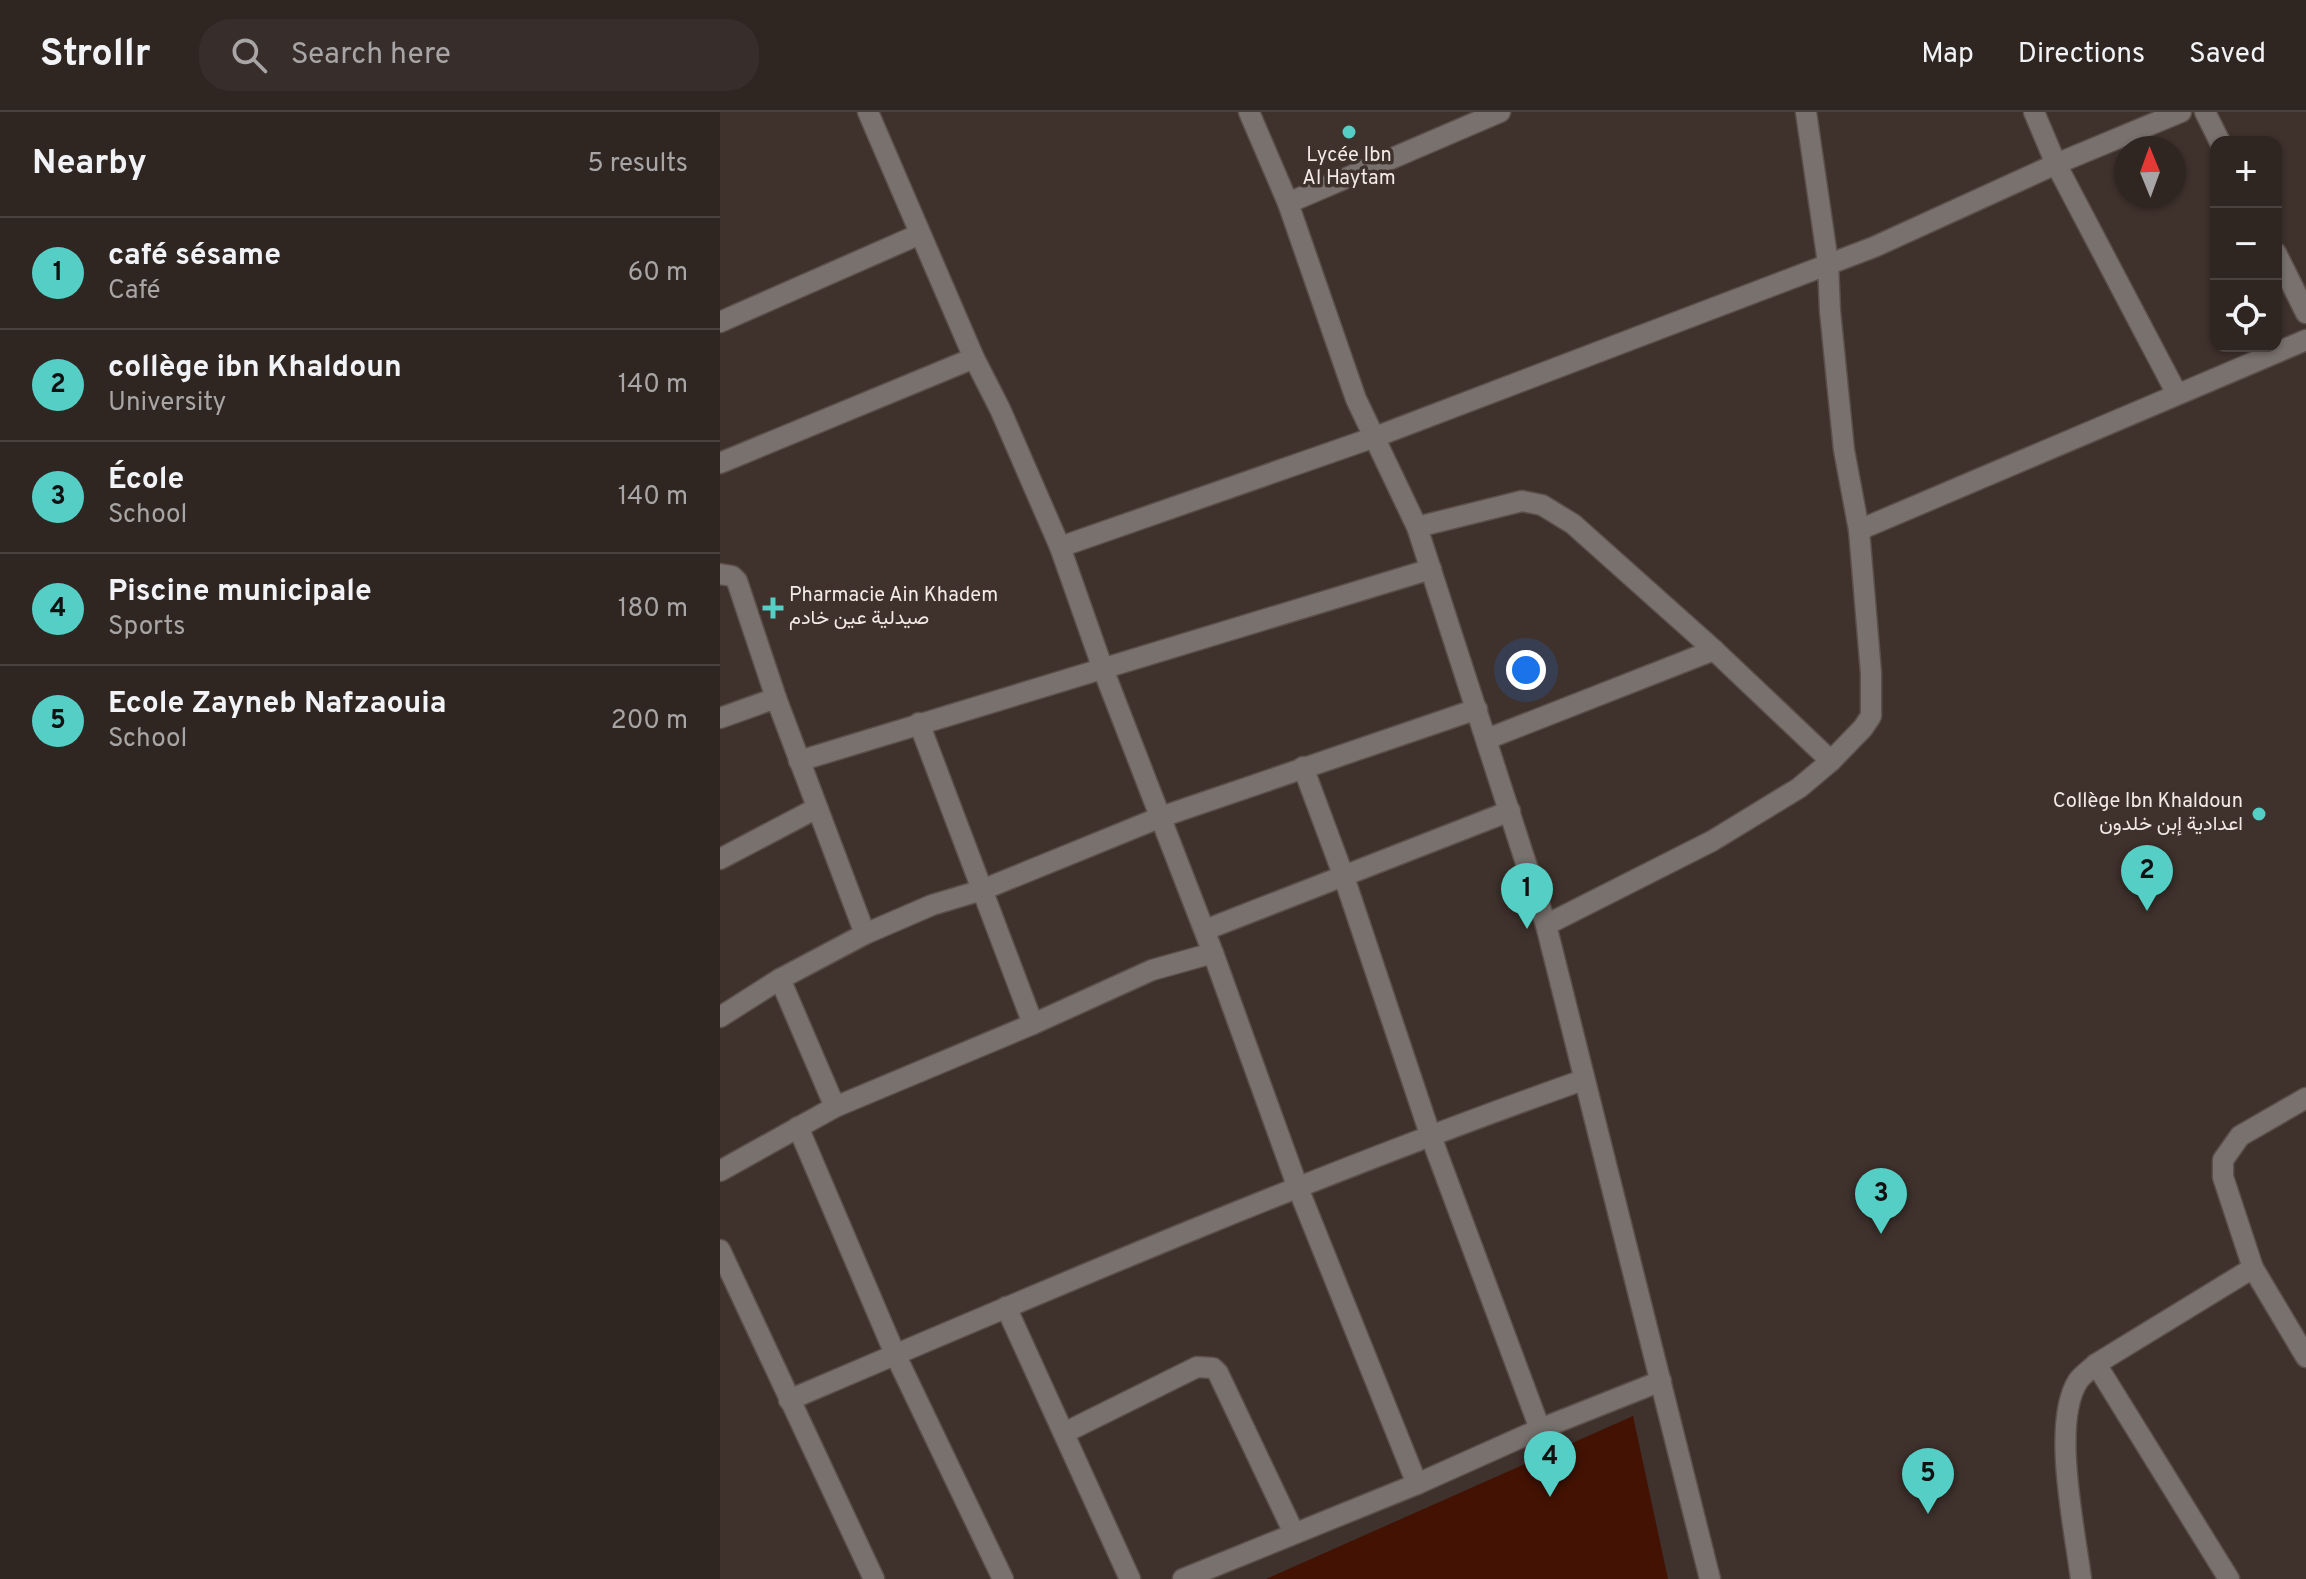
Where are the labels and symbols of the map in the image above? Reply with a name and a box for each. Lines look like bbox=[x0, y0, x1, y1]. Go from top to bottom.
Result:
marker: Lycée Ibn Al Haytam bbox=[1340, 123, 1358, 141]
north arrow bbox=[2114, 136, 2186, 208]
place label: Lycée Ibn Al Haytam bbox=[1302, 143, 1396, 192]
place label: Pharmacie Ain Khadem صيدلية عين خادم bbox=[789, 583, 998, 632]
marker: Pharmacie Ain Khadem صيدلية عين خادم bbox=[764, 599, 782, 617]
your location bbox=[1506, 650, 1546, 690]
place label: Collège Ibn Khaldoun اعدادية إبن خلدون bbox=[2053, 789, 2243, 838]
marker: Collège Ibn Khaldoun اعدادية إبن خلدون bbox=[2250, 805, 2268, 823]
pin: 2 bbox=[2121, 845, 2173, 911]
pin: 1 bbox=[1501, 863, 1553, 929]
pin: 3 bbox=[1855, 1168, 1907, 1234]
pin: 4 bbox=[1524, 1431, 1576, 1497]
pin: 5 bbox=[1902, 1448, 1954, 1514]

